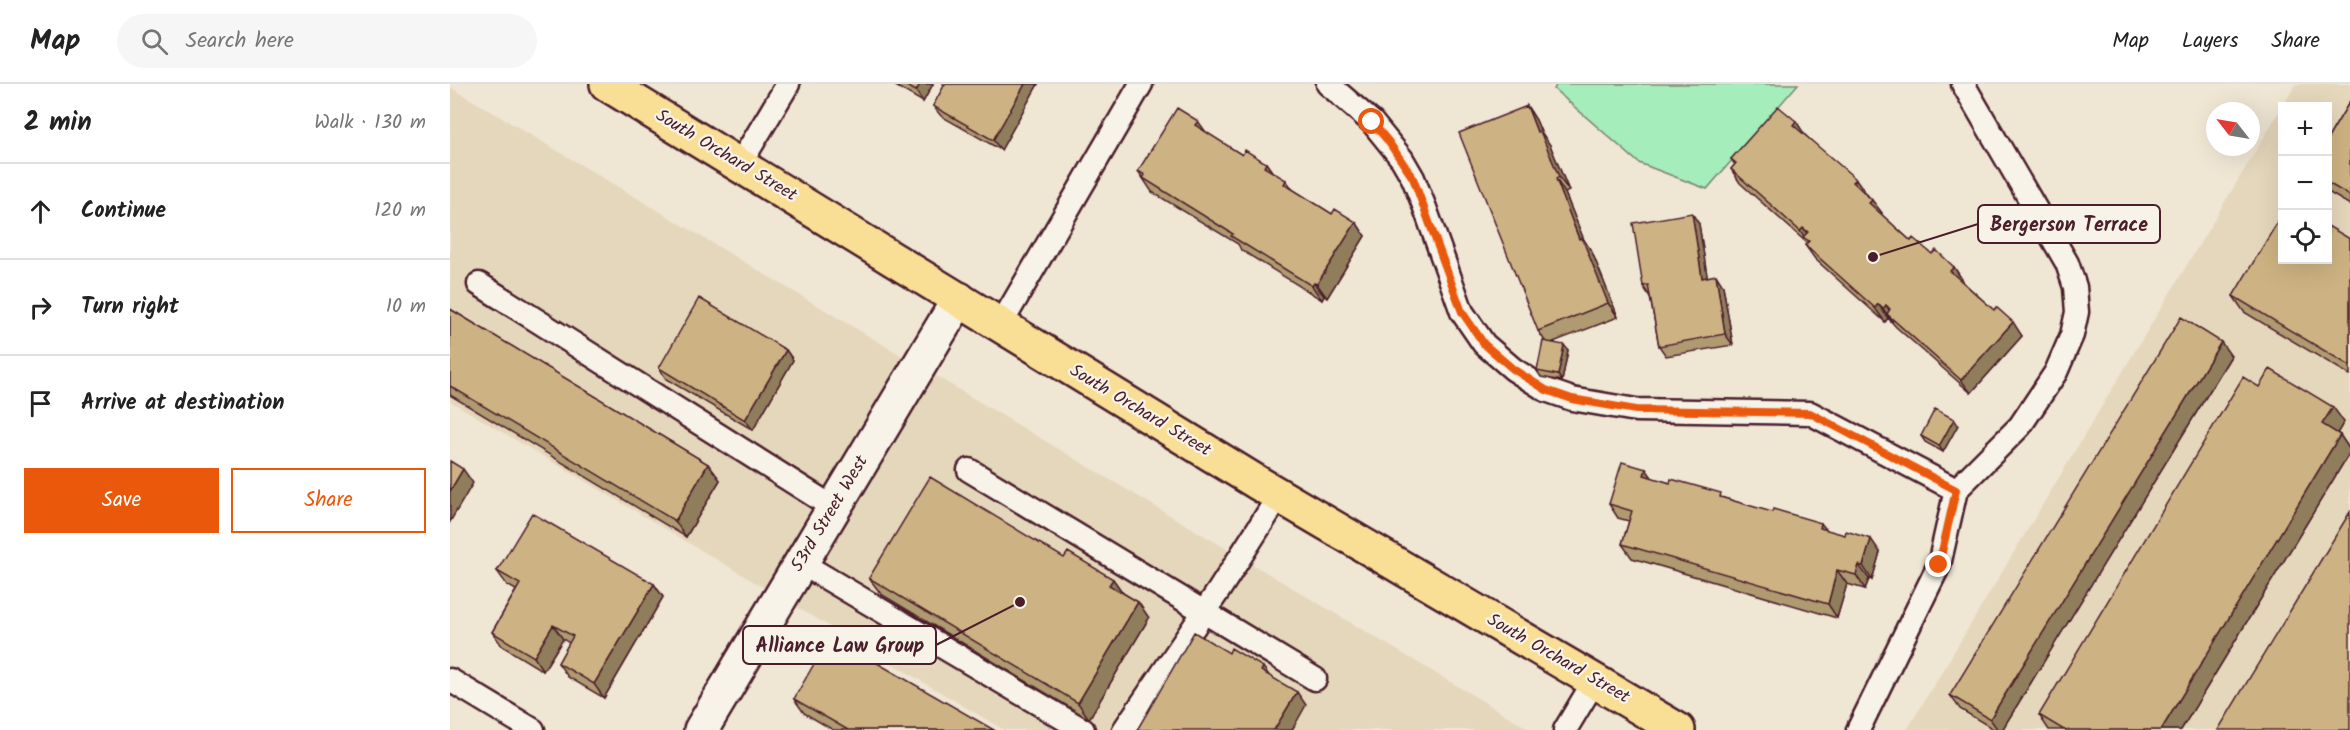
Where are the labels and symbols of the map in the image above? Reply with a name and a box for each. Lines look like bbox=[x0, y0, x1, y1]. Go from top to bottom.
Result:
street label: South Orchard Street bbox=[649, 102, 803, 210]
north arrow bbox=[2206, 102, 2260, 156]
route start bbox=[1358, 108, 1384, 134]
callout: Bergerson Terrace bbox=[1978, 205, 2160, 243]
text: Bergerson Terrace bbox=[1990, 210, 2148, 242]
street label: South Orchard Street bbox=[1063, 357, 1217, 465]
street label: 53rd Street West bbox=[784, 449, 877, 578]
route end bbox=[1925, 551, 1951, 577]
street label: South Orchard Street bbox=[1481, 606, 1636, 712]
callout: Alliance Law Group bbox=[743, 626, 936, 664]
text: Alliance Law Group bbox=[756, 631, 925, 663]

